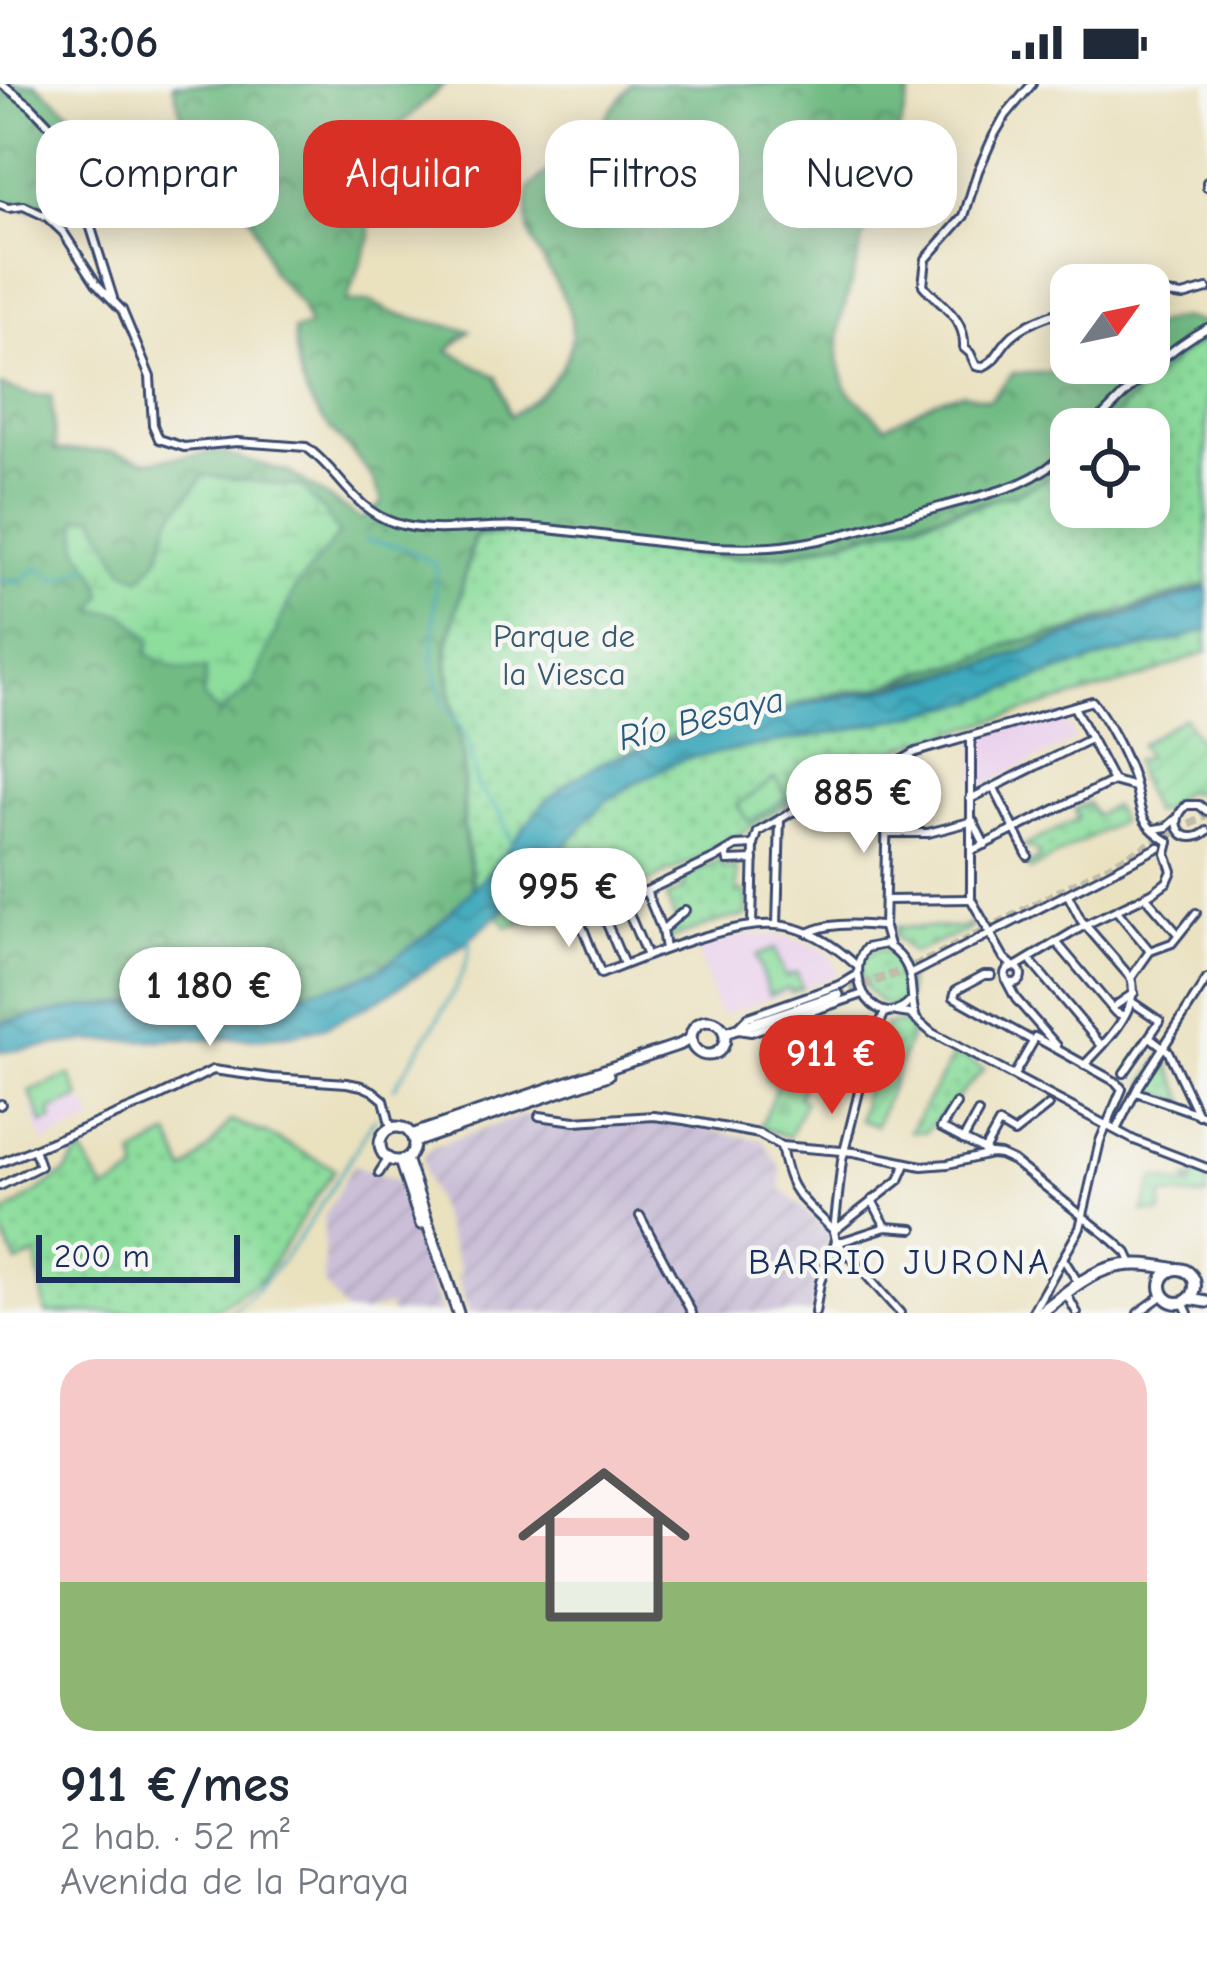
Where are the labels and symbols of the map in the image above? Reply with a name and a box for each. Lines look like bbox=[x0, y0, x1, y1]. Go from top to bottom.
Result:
north arrow bbox=[1050, 264, 1170, 384]
park label: Parque de la Viesca bbox=[493, 617, 635, 693]
water label: Río Besaya bbox=[614, 679, 788, 759]
pin: 885 € bbox=[780, 754, 948, 856]
pin: 995 € bbox=[485, 848, 653, 950]
pin: 1 180 € bbox=[99, 947, 321, 1049]
pin: 911 € bbox=[748, 1015, 916, 1117]
scale bar bbox=[36, 1229, 240, 1282]
district label: BARRIO JURONA bbox=[748, 1242, 1052, 1283]

